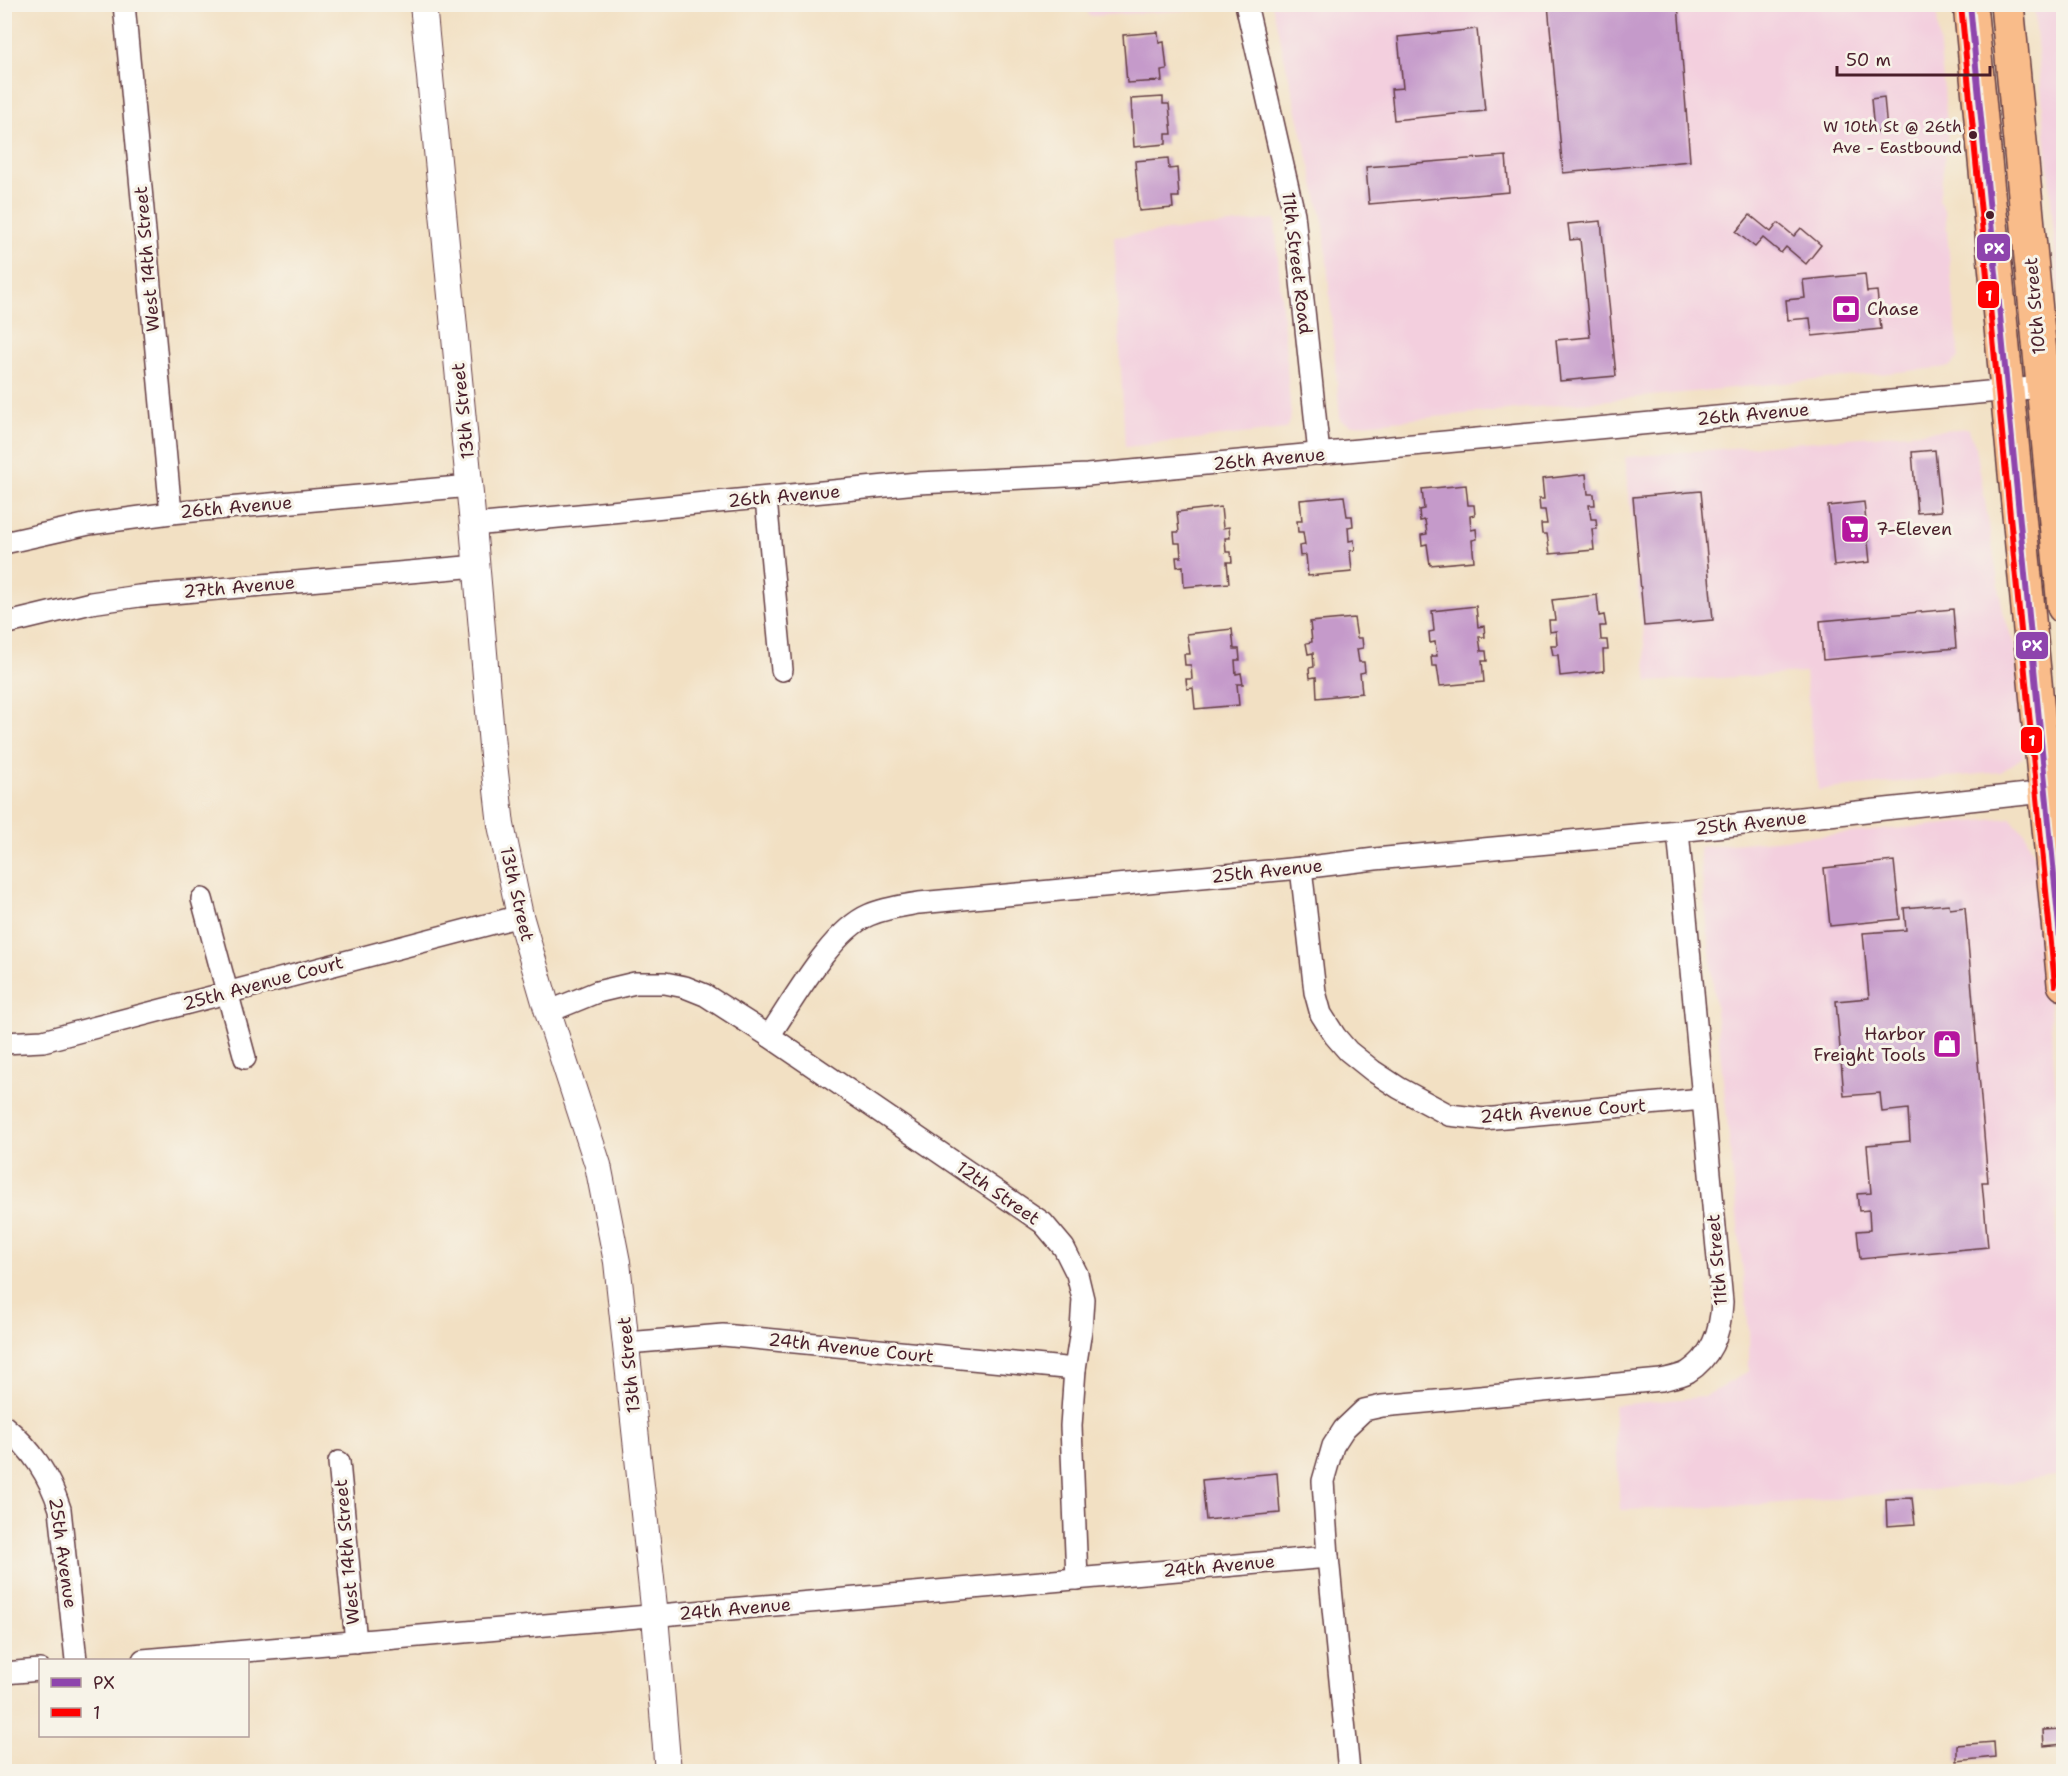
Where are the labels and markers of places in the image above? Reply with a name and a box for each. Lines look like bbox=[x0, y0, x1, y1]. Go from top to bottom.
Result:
place label: W 10th St @ 26th Ave - Eastbound bbox=[1823, 116, 1962, 158]
marker: W 10th St @ 26th Ave - Eastbound bbox=[1967, 129, 1979, 141]
unlabelled marker bbox=[1984, 209, 1996, 221]
bank icon: Chase bbox=[1830, 293, 1862, 325]
place label: Chase bbox=[1867, 297, 1919, 321]
supermarket icon: 7-Eleven bbox=[1839, 513, 1871, 545]
place label: 7-Eleven bbox=[1876, 517, 1952, 541]
place label: Harbor Freight Tools bbox=[1813, 1022, 1926, 1067]
shop icon: Harbor Freight Tools bbox=[1931, 1028, 1963, 1060]

